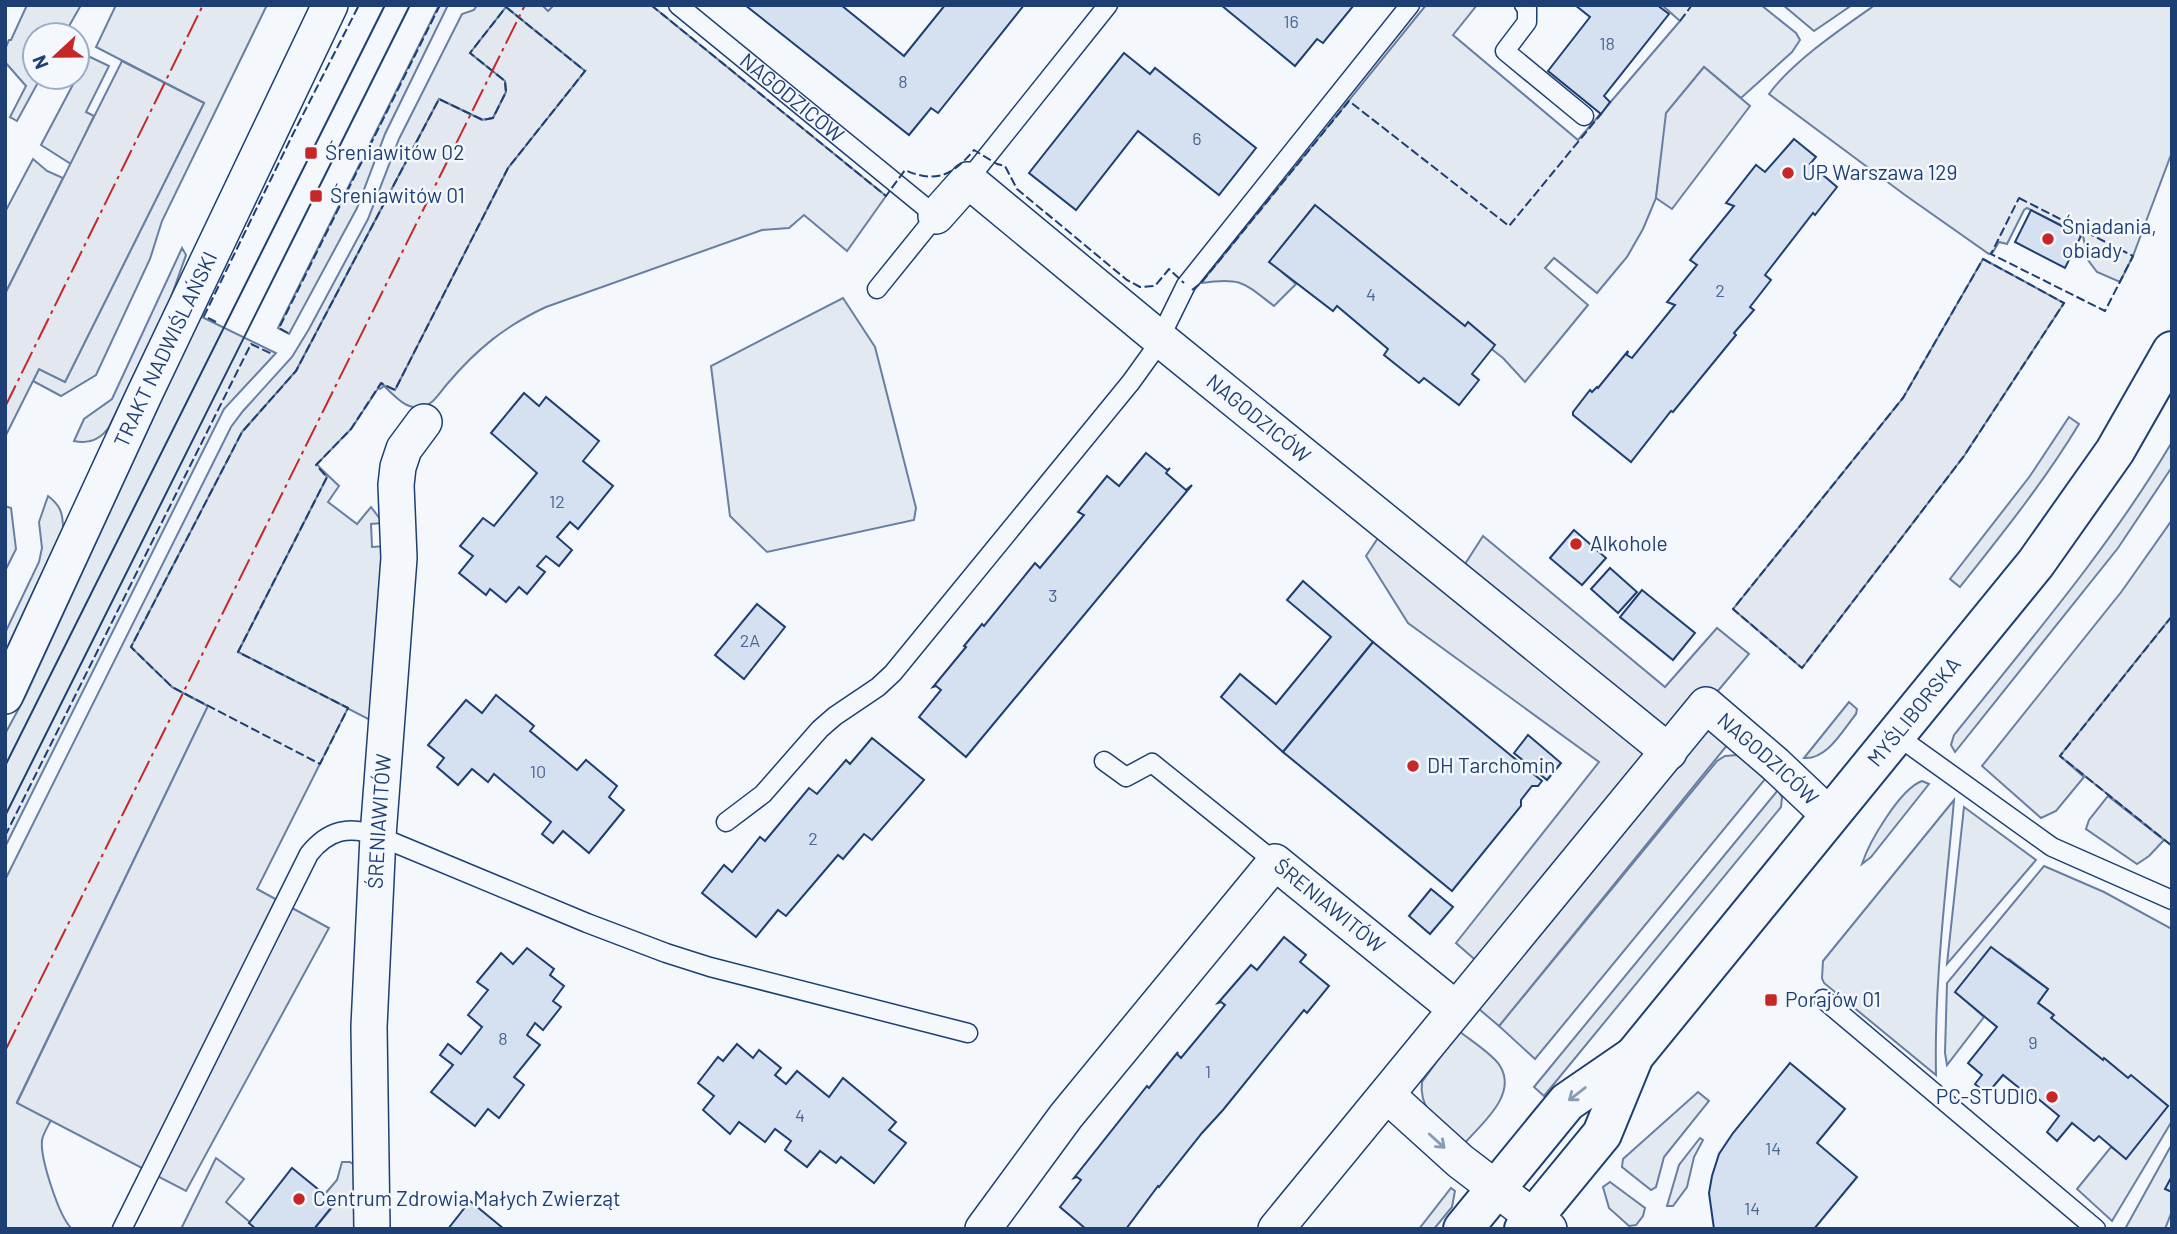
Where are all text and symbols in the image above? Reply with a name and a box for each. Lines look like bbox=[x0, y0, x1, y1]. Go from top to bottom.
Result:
house number: 16 bbox=[1283, 10, 1299, 32]
north arrow bbox=[21, 21, 91, 91]
house number: 18 bbox=[1599, 32, 1615, 54]
street label: NAGODZICÓW bbox=[736, 47, 850, 147]
text: N bbox=[27, 52, 53, 73]
house number: 8 bbox=[898, 70, 908, 92]
house number: 6 bbox=[1192, 127, 1202, 149]
place label: Śreniawitów 02 bbox=[325, 139, 464, 164]
marker: Śreniawitów 02 bbox=[303, 145, 319, 161]
place label: UP Warszawa 129 bbox=[1802, 159, 1957, 184]
marker: UP Warszawa 129 bbox=[1780, 165, 1796, 181]
place label: Śreniawitów 01 bbox=[330, 182, 465, 207]
marker: Śreniawitów 01 bbox=[308, 188, 324, 204]
place label: Śniadania, obiady bbox=[2062, 213, 2157, 262]
marker: Śniadania, obiady bbox=[2040, 231, 2056, 247]
street label: TRAKT NADWIŚLAŃSKI bbox=[108, 247, 222, 451]
house number: 2 bbox=[1715, 279, 1725, 301]
house number: 4 bbox=[1366, 283, 1376, 305]
street label: NAGODZICÓW bbox=[1202, 368, 1316, 467]
house number: 12 bbox=[549, 490, 565, 512]
place label: Alkohole bbox=[1590, 530, 1668, 555]
marker: Alkohole bbox=[1568, 536, 1584, 552]
house number: 3 bbox=[1048, 584, 1058, 606]
house number: 2A bbox=[740, 629, 760, 651]
street label: MYŚLIBORSKA bbox=[1861, 651, 1965, 771]
street label: NAGODZICÓW bbox=[1713, 707, 1824, 810]
place label: DH Tarchomin bbox=[1427, 752, 1555, 777]
street label: ŚRENIAWITÓW bbox=[362, 753, 395, 889]
marker: DH Tarchomin bbox=[1405, 758, 1421, 774]
house number: 10 bbox=[530, 760, 546, 782]
house number: 2 bbox=[808, 827, 818, 849]
street label: ŚRENIAWITÓW bbox=[1270, 852, 1391, 957]
place label: Porajów 01 bbox=[1785, 986, 1881, 1011]
marker: Porajów 01 bbox=[1763, 992, 1779, 1008]
house number: 8 bbox=[498, 1027, 508, 1049]
house number: 9 bbox=[2028, 1031, 2038, 1053]
house number: 1 bbox=[1205, 1060, 1211, 1082]
place label: PC-STUDIO bbox=[1936, 1083, 2038, 1108]
one-way arrow bbox=[1569, 1086, 1587, 1101]
marker: PC-STUDIO bbox=[2044, 1089, 2060, 1105]
house number: 4 bbox=[795, 1104, 805, 1126]
one-way arrow bbox=[1428, 1132, 1445, 1149]
house number: 14 bbox=[1765, 1137, 1781, 1159]
place label: Centrum Zdrowia Małych Zwierząt bbox=[313, 1185, 621, 1210]
marker: Centrum Zdrowia Małych Zwierząt bbox=[291, 1191, 307, 1207]
house number: 14 bbox=[1744, 1197, 1760, 1219]

